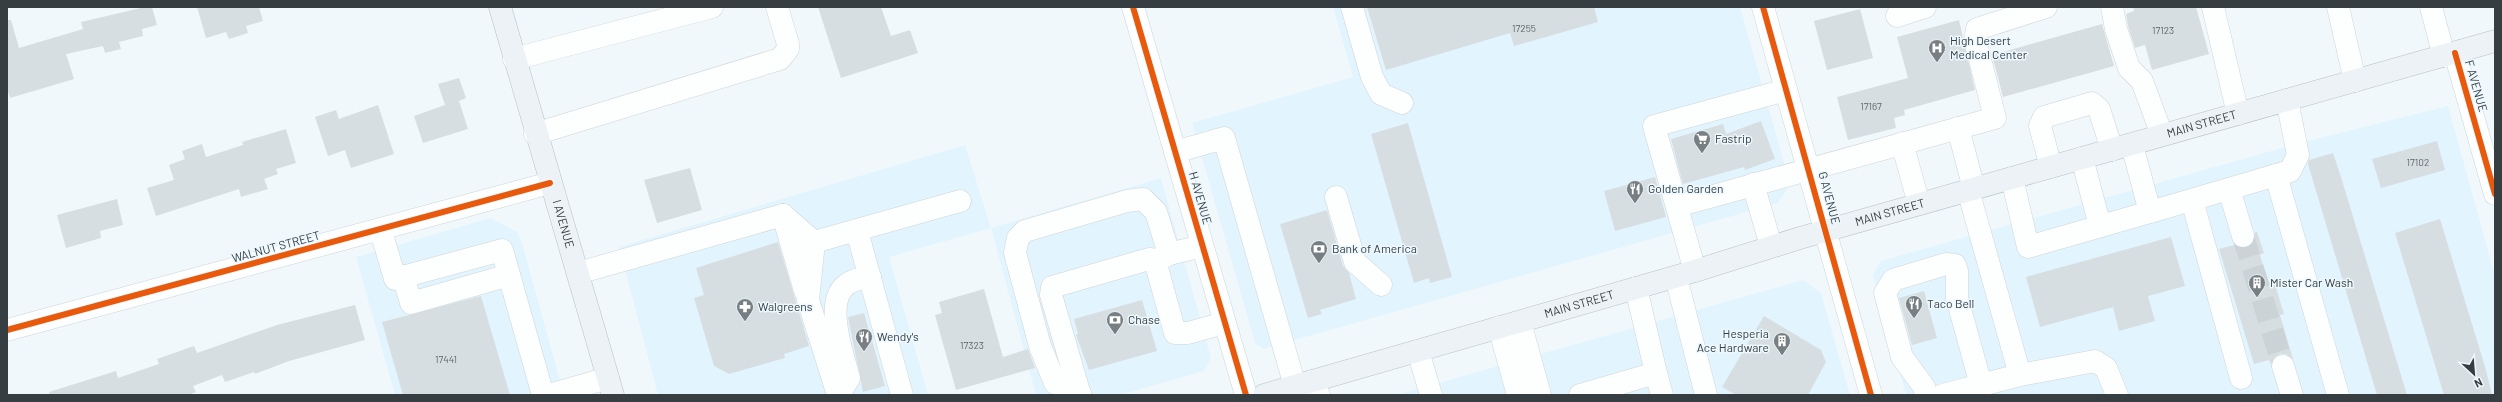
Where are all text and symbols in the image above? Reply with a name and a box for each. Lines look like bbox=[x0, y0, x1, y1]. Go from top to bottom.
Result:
house number: 17255 bbox=[1512, 22, 1536, 34]
house number: 17123 bbox=[2152, 24, 2174, 36]
place label: High Desert Medical Center bbox=[1950, 33, 2028, 61]
hospital icon: High Desert Medical Center bbox=[1927, 38, 1947, 63]
street label: F AVENUE bbox=[2463, 58, 2491, 113]
house number: 17167 bbox=[1860, 100, 1882, 112]
street label: MAIN STREET bbox=[2165, 107, 2238, 140]
supermarket icon: Fastrip bbox=[1692, 129, 1712, 154]
place label: Fastrip bbox=[1715, 131, 1752, 145]
house number: 17102 bbox=[2407, 156, 2429, 168]
street label: H AVENUE bbox=[1187, 170, 1215, 226]
street label: G AVENUE bbox=[1816, 170, 1844, 226]
restaurant icon: Golden Garden bbox=[1625, 179, 1645, 204]
place label: Golden Garden bbox=[1648, 181, 1724, 195]
street label: MAIN STREET bbox=[1853, 195, 1926, 228]
street label: I AVENUE bbox=[551, 198, 578, 249]
street label: WALNUT STREET bbox=[230, 227, 322, 265]
bank icon: Bank of America bbox=[1309, 239, 1329, 264]
place label: Bank of America bbox=[1332, 241, 1417, 255]
building icon: Mister Car Wash bbox=[2247, 273, 2267, 298]
place label: Mister Car Wash bbox=[2270, 275, 2353, 289]
street label: MAIN STREET bbox=[1542, 287, 1616, 320]
restaurant icon: Taco Bell bbox=[1904, 294, 1924, 319]
place label: Taco Bell bbox=[1927, 296, 1974, 310]
pharmacy icon: Walgreens bbox=[735, 297, 755, 322]
place label: Walgreens bbox=[758, 299, 813, 313]
bank icon: Chase bbox=[1105, 310, 1125, 335]
place label: Chase bbox=[1128, 312, 1160, 326]
place label: Hesperia Ace Hardware bbox=[1697, 326, 1769, 354]
restaurant icon: Wendy's bbox=[854, 327, 874, 352]
place label: Wendy's bbox=[877, 329, 919, 343]
building icon: Hesperia Ace Hardware bbox=[1772, 331, 1792, 356]
house number: 17323 bbox=[960, 339, 984, 351]
house number: 17441 bbox=[435, 353, 457, 365]
north arrow bbox=[2454, 354, 2494, 394]
text: N bbox=[2472, 376, 2485, 391]

